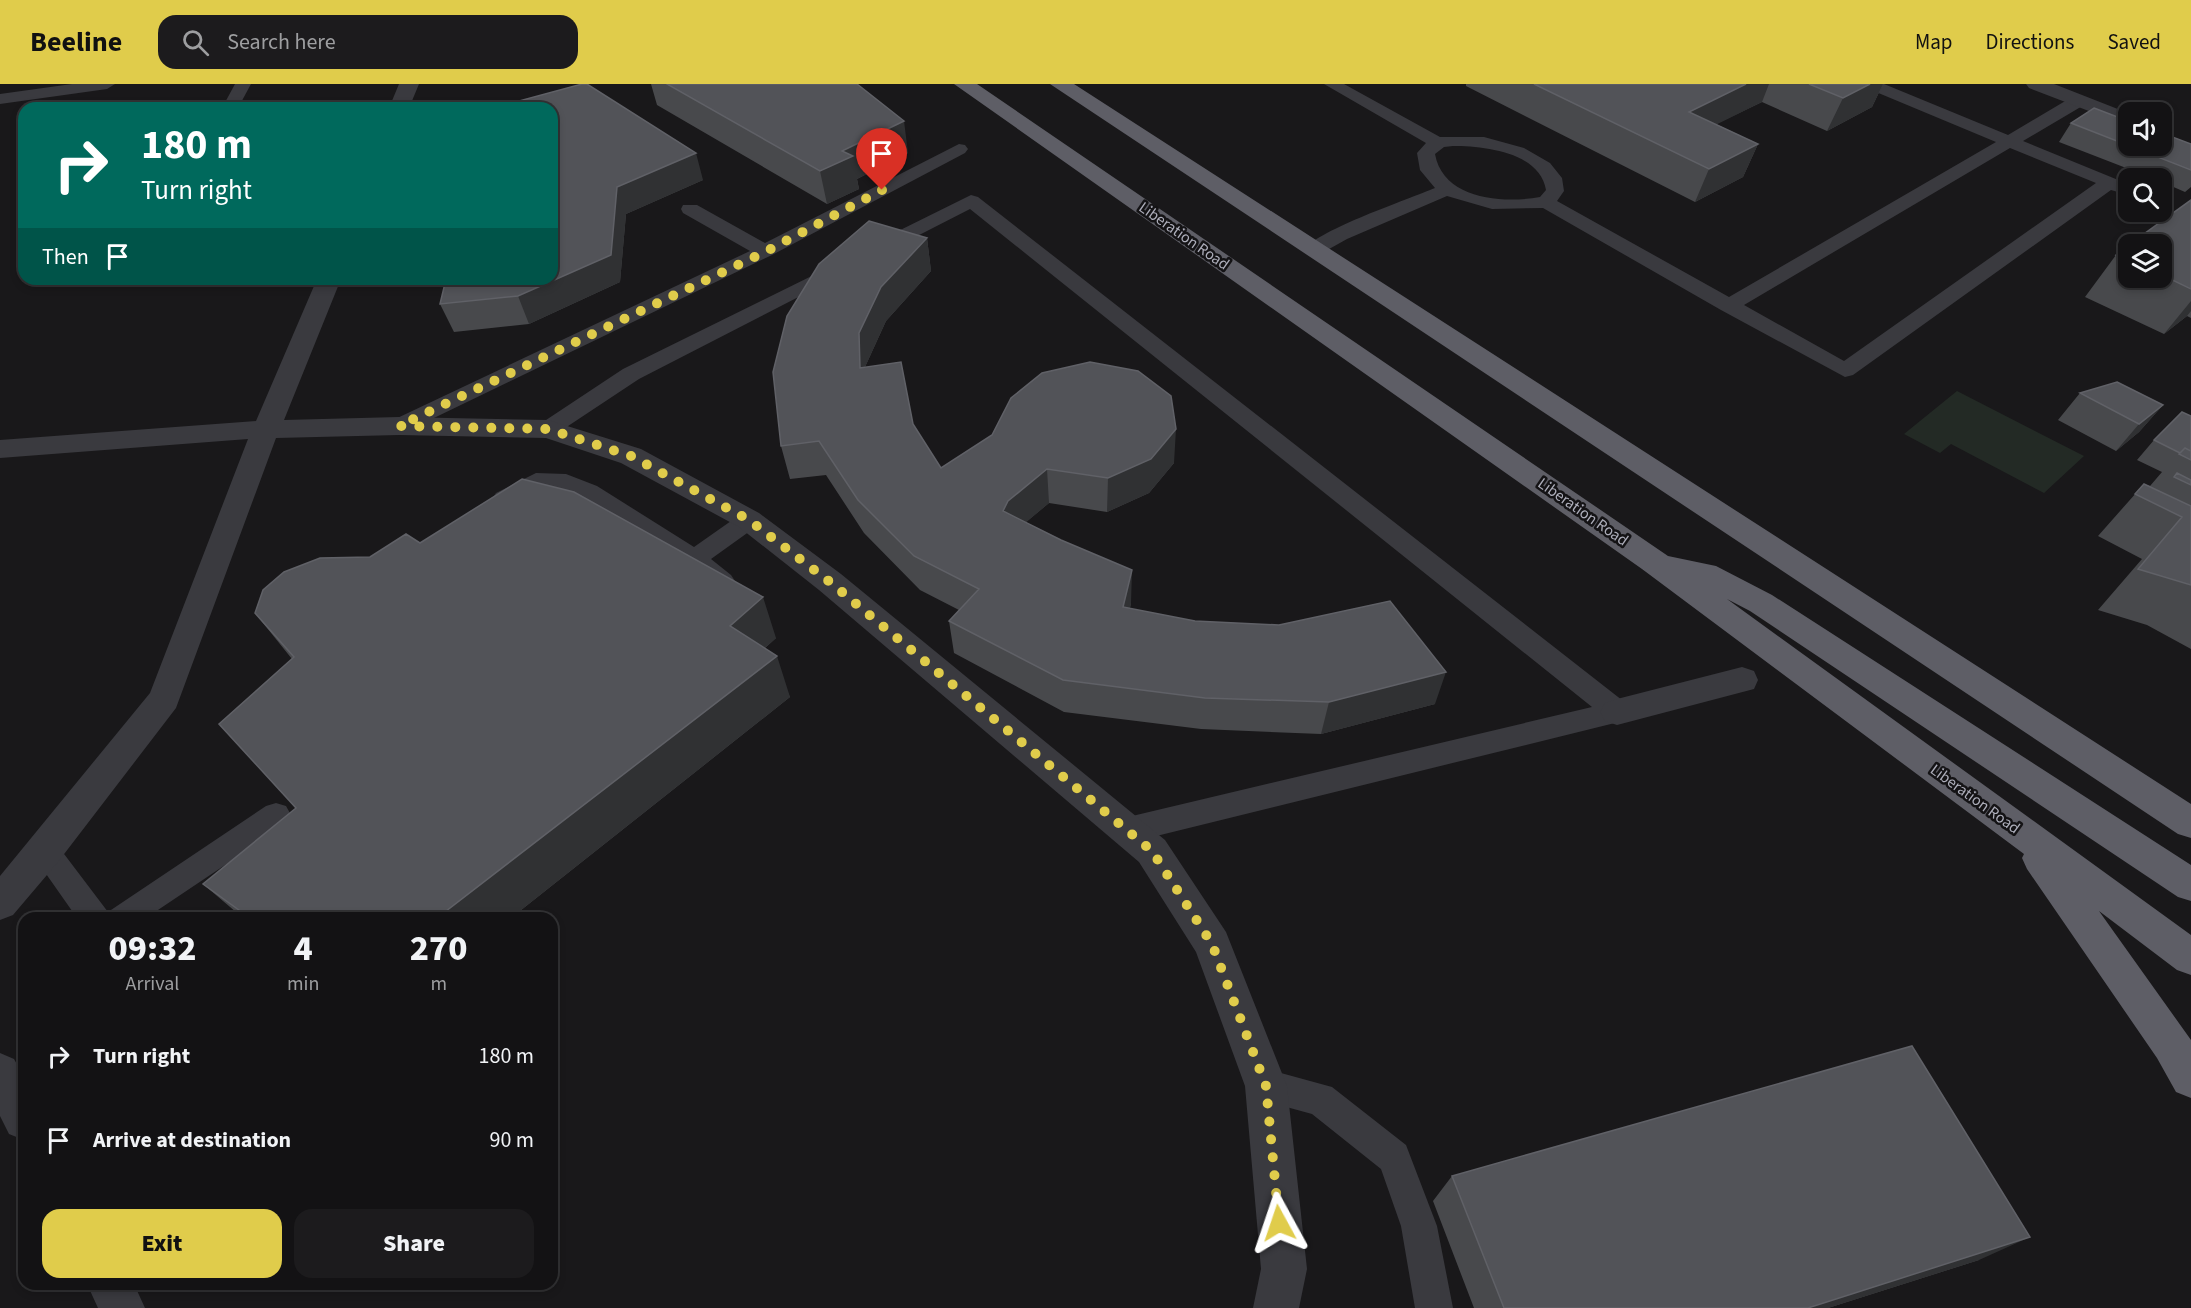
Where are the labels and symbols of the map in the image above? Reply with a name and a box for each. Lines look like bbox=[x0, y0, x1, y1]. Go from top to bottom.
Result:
pin bbox=[856, 128, 907, 190]
street label: Liberation Road bbox=[1134, 197, 1234, 275]
street label: Liberation Road bbox=[1533, 473, 1633, 551]
street label: Liberation Road bbox=[1926, 759, 2024, 839]
position arrow bbox=[1247, 1191, 1311, 1255]

